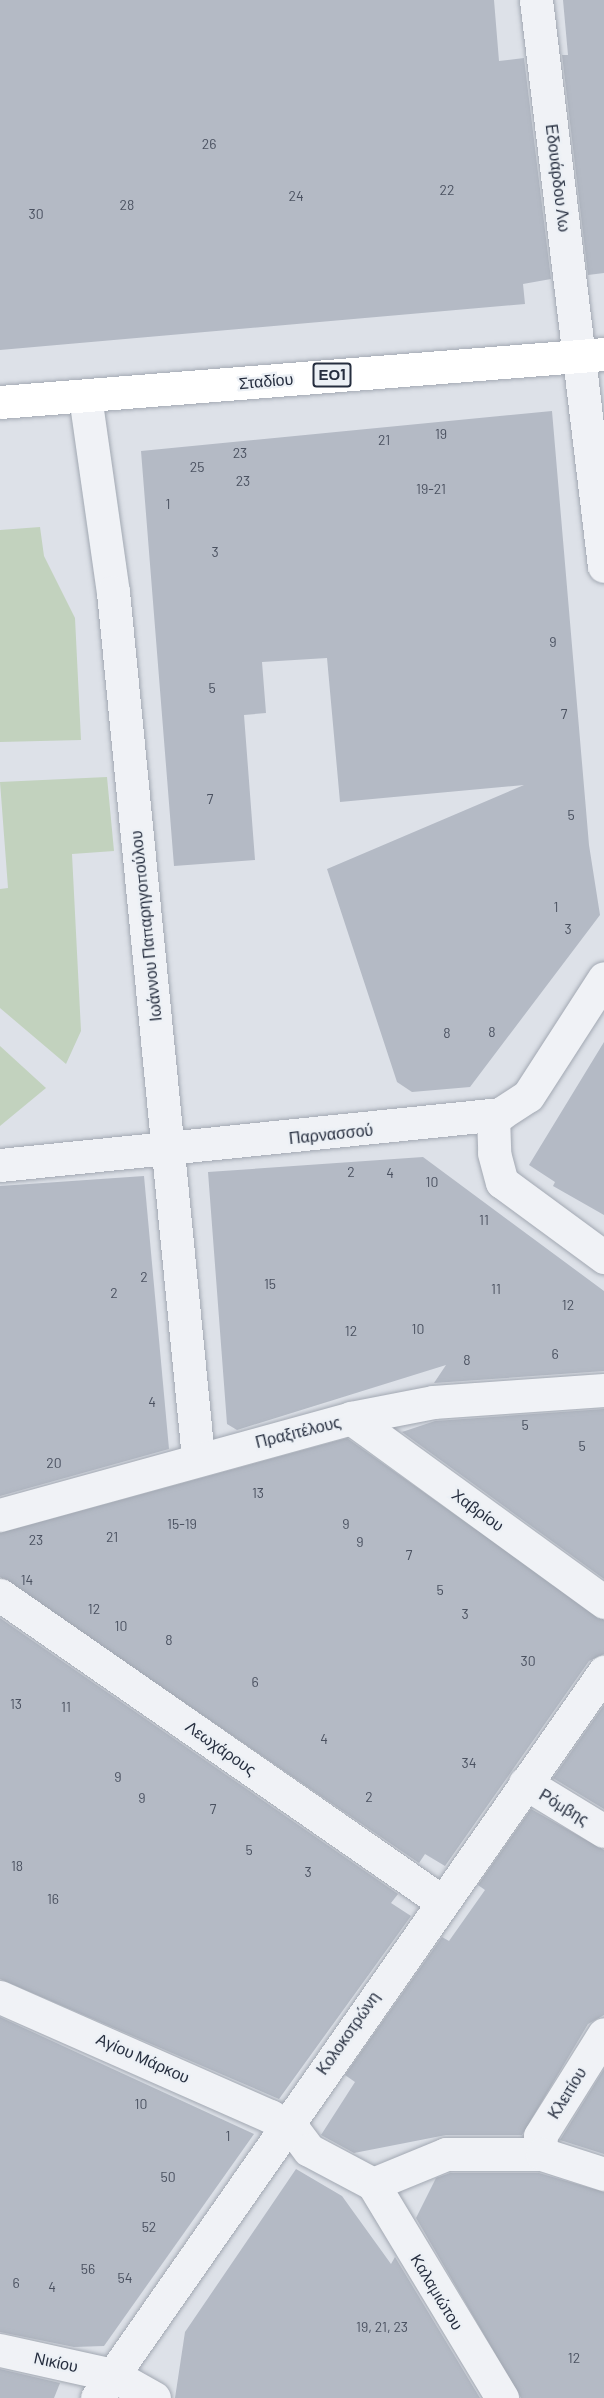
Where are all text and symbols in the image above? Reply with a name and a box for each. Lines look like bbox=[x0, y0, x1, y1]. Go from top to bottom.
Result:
street label: Εδουάρδου Λω bbox=[542, 123, 574, 233]
house number: 26 bbox=[202, 136, 216, 152]
house number: 22 bbox=[439, 182, 455, 198]
house number: 24 bbox=[288, 188, 304, 204]
house number: 28 bbox=[120, 197, 134, 213]
house number: 30 bbox=[28, 206, 44, 222]
road number: ΕΟ1 bbox=[312, 363, 352, 387]
street label: Σταδίου bbox=[238, 369, 294, 393]
house number: 19 bbox=[435, 426, 447, 442]
house number: 21 bbox=[378, 432, 390, 448]
house number: 23 bbox=[233, 445, 247, 461]
house number: 25 bbox=[190, 459, 204, 475]
house number: 23 bbox=[236, 473, 250, 489]
house number: 19-21 bbox=[416, 481, 446, 497]
house number: 1 bbox=[166, 496, 170, 512]
house number: 3 bbox=[211, 544, 219, 560]
house number: 9 bbox=[549, 634, 557, 650]
house number: 5 bbox=[208, 680, 216, 696]
house number: 7 bbox=[561, 706, 567, 722]
house number: 7 bbox=[207, 791, 213, 807]
house number: 5 bbox=[567, 807, 575, 823]
street label: Ιωάννου Παπαρηγοπούλου bbox=[126, 830, 166, 1022]
house number: 1 bbox=[554, 899, 558, 915]
house number: 3 bbox=[564, 921, 572, 937]
house number: 8 bbox=[488, 1024, 496, 1040]
house number: 8 bbox=[443, 1025, 451, 1041]
street label: Παρνασσού bbox=[288, 1120, 374, 1148]
house number: 2 bbox=[347, 1164, 355, 1180]
house number: 4 bbox=[386, 1165, 394, 1181]
house number: 10 bbox=[426, 1174, 438, 1190]
house number: 11 bbox=[479, 1212, 489, 1228]
house number: 2 bbox=[140, 1269, 148, 1285]
house number: 15 bbox=[264, 1276, 276, 1292]
house number: 11 bbox=[491, 1281, 501, 1297]
house number: 2 bbox=[110, 1285, 118, 1301]
house number: 12 bbox=[562, 1297, 574, 1313]
house number: 10 bbox=[412, 1321, 424, 1337]
house number: 12 bbox=[345, 1323, 357, 1339]
house number: 6 bbox=[551, 1346, 559, 1362]
house number: 8 bbox=[463, 1352, 471, 1368]
house number: 4 bbox=[148, 1394, 156, 1410]
street label: Πραξιτέλους bbox=[253, 1412, 343, 1452]
house number: 5 bbox=[521, 1417, 529, 1433]
house number: 5 bbox=[578, 1438, 586, 1454]
house number: 20 bbox=[46, 1455, 62, 1471]
house number: 13 bbox=[252, 1485, 264, 1501]
street label: Χαβρίου bbox=[448, 1485, 508, 1535]
house number: 15-19 bbox=[167, 1516, 197, 1532]
house number: 9 bbox=[342, 1516, 350, 1532]
house number: 21 bbox=[106, 1529, 118, 1545]
house number: 23 bbox=[29, 1532, 43, 1548]
house number: 9 bbox=[356, 1534, 364, 1550]
house number: 7 bbox=[406, 1547, 412, 1563]
house number: 14 bbox=[21, 1572, 33, 1588]
house number: 5 bbox=[436, 1582, 444, 1598]
house number: 12 bbox=[88, 1601, 100, 1617]
house number: 3 bbox=[461, 1606, 469, 1622]
house number: 10 bbox=[115, 1618, 127, 1634]
house number: 8 bbox=[165, 1632, 173, 1648]
house number: 30 bbox=[520, 1653, 536, 1669]
house number: 6 bbox=[251, 1674, 259, 1690]
house number: 13 bbox=[10, 1696, 22, 1712]
house number: 11 bbox=[61, 1699, 71, 1715]
street label: Λεωχάρους bbox=[182, 1717, 260, 1779]
house number: 4 bbox=[320, 1731, 328, 1747]
house number: 34 bbox=[462, 1755, 476, 1771]
house number: 9 bbox=[114, 1769, 122, 1785]
street label: Ρόμβης bbox=[536, 1785, 592, 1829]
house number: 2 bbox=[365, 1789, 373, 1805]
house number: 9 bbox=[138, 1790, 146, 1806]
house number: 7 bbox=[210, 1801, 216, 1817]
house number: 5 bbox=[245, 1842, 253, 1858]
house number: 18 bbox=[11, 1858, 23, 1874]
house number: 3 bbox=[304, 1864, 312, 1880]
house number: 16 bbox=[47, 1891, 59, 1907]
street label: Κολοκοτρώνη bbox=[312, 1988, 384, 2078]
street label: Αγίου Μάρκου bbox=[93, 2029, 193, 2087]
street label: Κλειτίου bbox=[544, 2064, 590, 2122]
house number: 10 bbox=[135, 2096, 147, 2112]
house number: 1 bbox=[226, 2128, 230, 2144]
house number: 50 bbox=[160, 2169, 176, 2185]
house number: 52 bbox=[142, 2219, 156, 2235]
street label: Καλαμιώτου bbox=[407, 2251, 467, 2333]
house number: 56 bbox=[81, 2261, 95, 2277]
house number: 54 bbox=[118, 2270, 132, 2286]
house number: 6 bbox=[12, 2275, 20, 2291]
house number: 4 bbox=[48, 2279, 56, 2295]
house number: 19, 21, 23 bbox=[356, 2319, 408, 2335]
street label: Νικίου bbox=[32, 2348, 80, 2376]
house number: 12 bbox=[568, 2350, 580, 2366]

